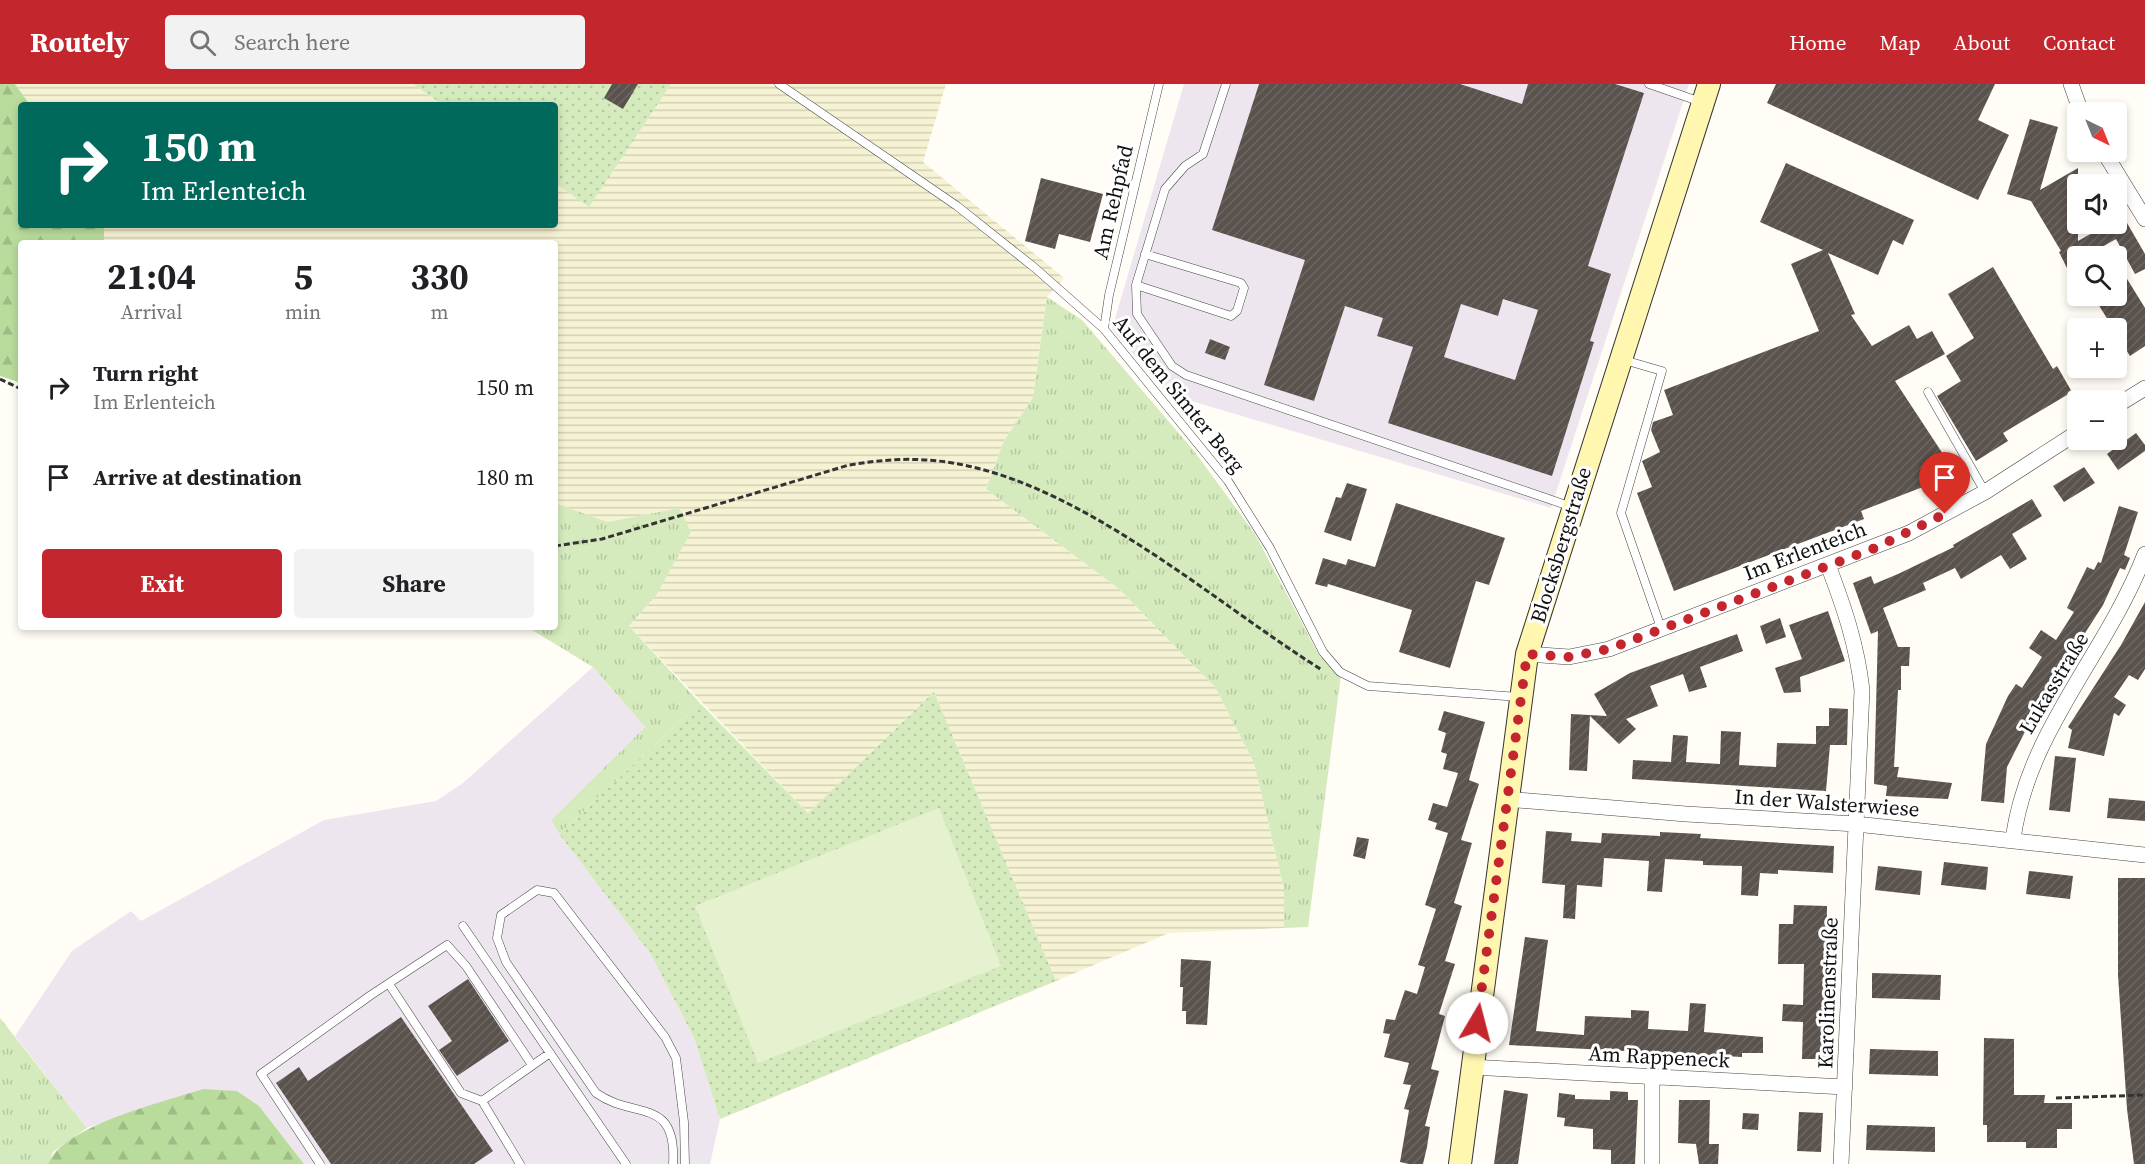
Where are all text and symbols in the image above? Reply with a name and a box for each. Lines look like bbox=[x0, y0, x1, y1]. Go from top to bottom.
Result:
search box bbox=[165, 15, 585, 69]
text: Routely bbox=[30, 23, 129, 61]
icon: search bbox=[186, 26, 219, 59]
text: Search here bbox=[234, 27, 350, 57]
text: Home bbox=[1789, 28, 1847, 57]
text: Map bbox=[1880, 28, 1921, 57]
text: About bbox=[1954, 28, 2010, 57]
text: Contact bbox=[2043, 28, 2115, 57]
north arrow bbox=[2067, 102, 2127, 162]
map controls bbox=[2067, 102, 2127, 450]
text: 150 m bbox=[141, 117, 256, 175]
icon: right bbox=[42, 126, 120, 204]
street label: Am Rehpfad bbox=[1085, 142, 1140, 262]
text: Im Erlenteich bbox=[141, 172, 307, 209]
button: sound bbox=[2067, 174, 2127, 234]
button: search bbox=[2067, 246, 2127, 306]
text: 21:04 bbox=[107, 252, 196, 301]
text: 5 bbox=[293, 252, 313, 301]
text: 330 bbox=[410, 252, 469, 301]
text: Arrival bbox=[121, 298, 182, 326]
text: min bbox=[285, 298, 321, 326]
text: m bbox=[431, 298, 449, 326]
street label: Auf dem Simter Berg bbox=[1107, 309, 1252, 479]
button: + bbox=[2067, 318, 2127, 378]
text: Turn right bbox=[93, 358, 198, 388]
icon: right bbox=[42, 371, 75, 404]
text: 150 m bbox=[476, 372, 534, 402]
text: Im Erlenteich bbox=[93, 388, 216, 416]
button: − bbox=[2067, 390, 2127, 450]
pin bbox=[1919, 452, 1970, 514]
icon: arrive bbox=[42, 461, 75, 494]
icon: arrive bbox=[1928, 461, 1961, 494]
text: Arrive at destination bbox=[93, 462, 302, 492]
text: 180 m bbox=[476, 462, 534, 492]
street label: Blocksbergstraße bbox=[1523, 463, 1598, 626]
street label: Im Erlenteich bbox=[1739, 514, 1870, 587]
button: Exit bbox=[42, 549, 282, 618]
button: Share bbox=[294, 549, 534, 618]
street label: Lukasstraße bbox=[2012, 626, 2095, 739]
street label: In der Walsterwiese bbox=[1734, 782, 1921, 823]
street label: Karolinenstraße bbox=[1810, 917, 1845, 1069]
position arrow bbox=[1445, 991, 1509, 1055]
street label: Am Rappeneck bbox=[1588, 1038, 1731, 1075]

